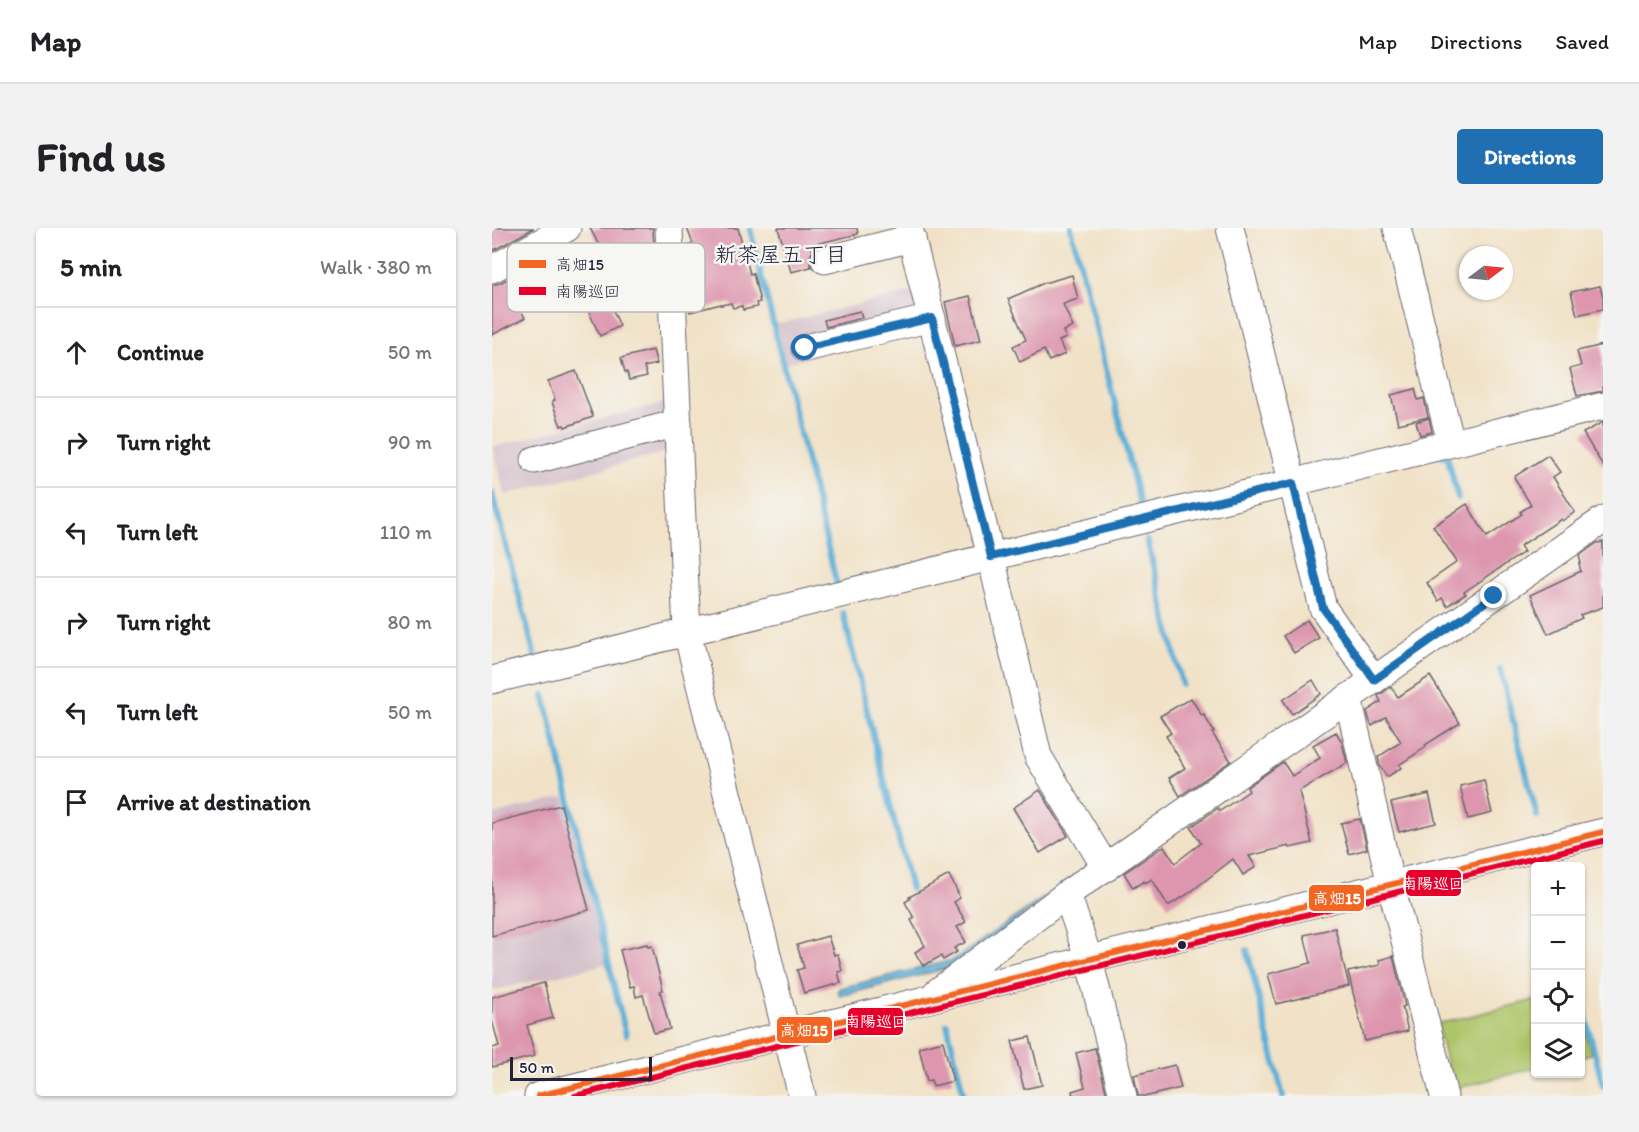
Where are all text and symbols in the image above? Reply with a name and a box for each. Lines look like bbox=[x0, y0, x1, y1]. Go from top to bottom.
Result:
text: Map bbox=[30, 24, 81, 58]
text: Map bbox=[1359, 29, 1397, 54]
text: Directions bbox=[1430, 29, 1522, 54]
text: Saved bbox=[1555, 29, 1609, 54]
button: Directions bbox=[1457, 129, 1603, 184]
text: Find us bbox=[36, 131, 166, 182]
district label: 新茶屋五丁目 bbox=[715, 241, 847, 268]
legend bbox=[507, 243, 705, 312]
north arrow bbox=[1459, 246, 1513, 300]
text: 5 min bbox=[60, 251, 122, 283]
text: Walk · 380 m bbox=[320, 255, 432, 279]
text: 高畑15 bbox=[556, 255, 604, 274]
text: 南陽巡回 bbox=[556, 282, 620, 301]
route start bbox=[791, 334, 817, 360]
icon: ahead bbox=[60, 336, 93, 369]
text: Continue bbox=[117, 339, 204, 366]
text: 50 m bbox=[388, 340, 432, 364]
icon: right bbox=[60, 426, 93, 459]
text: Turn right bbox=[117, 429, 211, 456]
text: 90 m bbox=[388, 430, 432, 454]
icon: left bbox=[60, 516, 93, 549]
text: Turn left bbox=[117, 519, 198, 546]
text: 110 m bbox=[380, 520, 432, 544]
route end bbox=[1480, 582, 1506, 608]
icon: right bbox=[60, 606, 93, 639]
text: Turn right bbox=[117, 609, 211, 636]
text: 80 m bbox=[387, 610, 432, 634]
icon: left bbox=[60, 696, 93, 729]
text: Turn left bbox=[117, 699, 198, 726]
text: 50 m bbox=[388, 700, 432, 724]
icon: arrive bbox=[60, 786, 93, 819]
text: Arrive at destination bbox=[117, 789, 311, 816]
map controls bbox=[1531, 862, 1585, 1078]
button: + bbox=[1531, 862, 1585, 916]
line badge: 南陽巡回 bbox=[1405, 869, 1462, 897]
text: 南陽巡回 bbox=[1401, 874, 1465, 893]
line badge: 高畑15 bbox=[1308, 884, 1365, 912]
text: 高畑15 bbox=[1313, 889, 1362, 908]
button: − bbox=[1531, 916, 1585, 970]
unlabelled marker bbox=[1176, 939, 1188, 951]
button: locate bbox=[1531, 970, 1585, 1024]
line badge: 南陽巡回 bbox=[847, 1007, 904, 1036]
text: 南陽巡回 bbox=[844, 1012, 908, 1031]
line badge: 高畑15 bbox=[776, 1016, 833, 1044]
text: 高畑15 bbox=[780, 1021, 829, 1040]
button: layers bbox=[1531, 1024, 1585, 1078]
scale bar bbox=[510, 1054, 652, 1082]
text: 50 m bbox=[519, 1058, 554, 1077]

